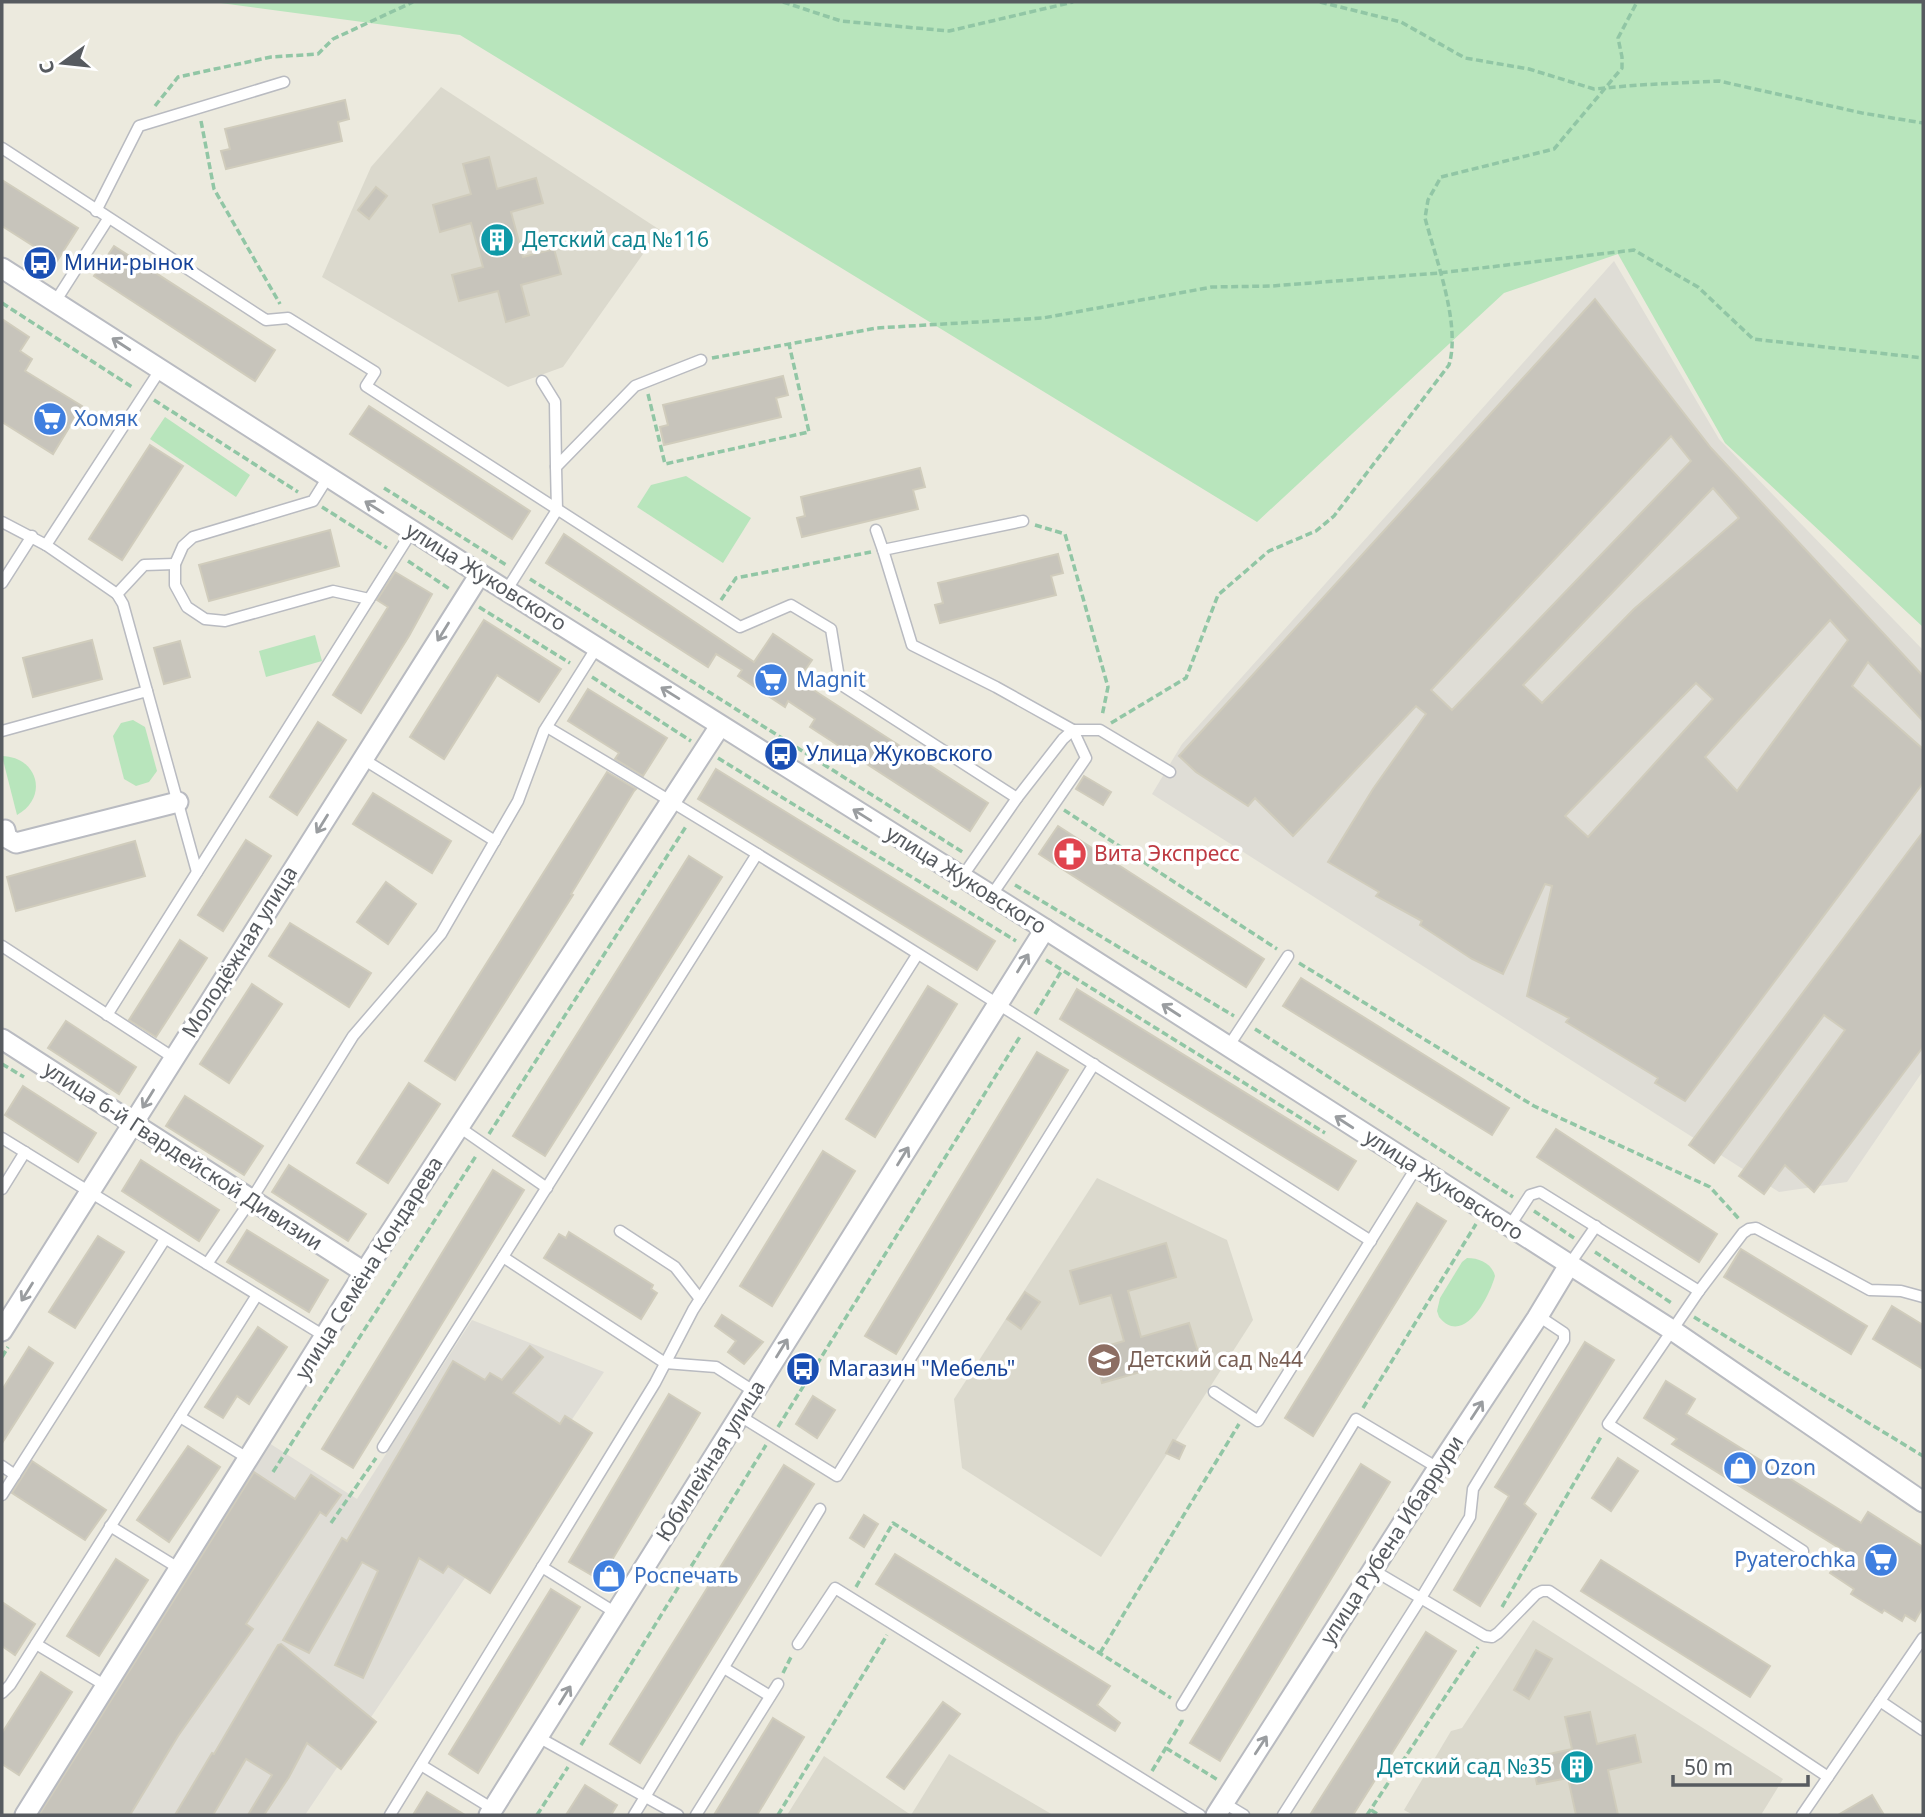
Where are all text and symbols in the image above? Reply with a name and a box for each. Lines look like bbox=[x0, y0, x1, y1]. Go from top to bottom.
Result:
north arrow bbox=[28, 28, 98, 98]
text: С bbox=[32, 58, 61, 77]
building icon: Детский сад №116 bbox=[478, 221, 516, 259]
place label: Детский сад №116 bbox=[522, 225, 709, 253]
bus stop icon: Мини-рынок bbox=[21, 244, 59, 282]
place label: Мини-рынок bbox=[64, 248, 194, 276]
one-way arrow bbox=[111, 337, 131, 351]
supermarket icon: Хомяк bbox=[31, 400, 69, 438]
place label: Хомяк bbox=[74, 404, 138, 432]
one-way arrow bbox=[364, 499, 384, 513]
street label: улица Жуковского bbox=[401, 515, 572, 637]
one-way arrow bbox=[436, 621, 450, 641]
supermarket icon: Magnit bbox=[752, 661, 790, 699]
place label: Magnit bbox=[796, 665, 866, 693]
one-way arrow bbox=[660, 686, 680, 700]
bus stop icon: Улица Жуковского bbox=[762, 735, 800, 773]
place label: Улица Жуковского bbox=[806, 739, 993, 767]
one-way arrow bbox=[853, 807, 873, 821]
one-way arrow bbox=[314, 814, 329, 833]
street label: улица Жуковского bbox=[881, 818, 1052, 940]
pharmacy icon: Вита Экспресс bbox=[1051, 835, 1089, 873]
place label: Вита Экспресс bbox=[1094, 839, 1240, 867]
street label: Молодёжная улица bbox=[175, 860, 303, 1043]
one-way arrow bbox=[1017, 953, 1031, 973]
one-way arrow bbox=[1162, 1003, 1181, 1018]
street label: улица 6-й Гвардейской Дивизии bbox=[39, 1054, 328, 1256]
one-way arrow bbox=[141, 1089, 155, 1109]
one-way arrow bbox=[1335, 1114, 1354, 1129]
street label: улица Жуковского bbox=[1360, 1122, 1530, 1246]
one-way arrow bbox=[896, 1146, 910, 1166]
street label: улица Семёна Кондарева bbox=[288, 1151, 448, 1384]
one-way arrow bbox=[19, 1281, 33, 1301]
one-way arrow bbox=[775, 1339, 789, 1359]
school or university icon: Детский сад №44 bbox=[1085, 1341, 1123, 1379]
place label: Детский сад №44 bbox=[1128, 1345, 1303, 1373]
bus stop icon: Магазин "Мебель" bbox=[784, 1350, 822, 1388]
place label: Магазин "Мебель" bbox=[828, 1354, 1015, 1382]
street label: Юбилейная улица bbox=[649, 1375, 771, 1546]
one-way arrow bbox=[1470, 1400, 1484, 1420]
street label: улица Рубена Ибаррури bbox=[1313, 1429, 1469, 1649]
shop icon: Ozon bbox=[1721, 1449, 1759, 1487]
place label: Ozon bbox=[1764, 1453, 1816, 1481]
supermarket icon: Pyaterochka bbox=[1862, 1541, 1900, 1579]
place label: Pyaterochka bbox=[1734, 1545, 1856, 1573]
shop icon: Роспечать bbox=[590, 1557, 628, 1595]
place label: Роспечать bbox=[634, 1561, 738, 1589]
one-way arrow bbox=[558, 1686, 572, 1706]
one-way arrow bbox=[1253, 1736, 1268, 1755]
scale bar bbox=[1673, 1744, 1808, 1788]
building icon: Детский сад №35 bbox=[1558, 1748, 1596, 1786]
place label: Детский сад №35 bbox=[1377, 1752, 1552, 1780]
text: 50 m bbox=[1684, 1753, 1733, 1781]

